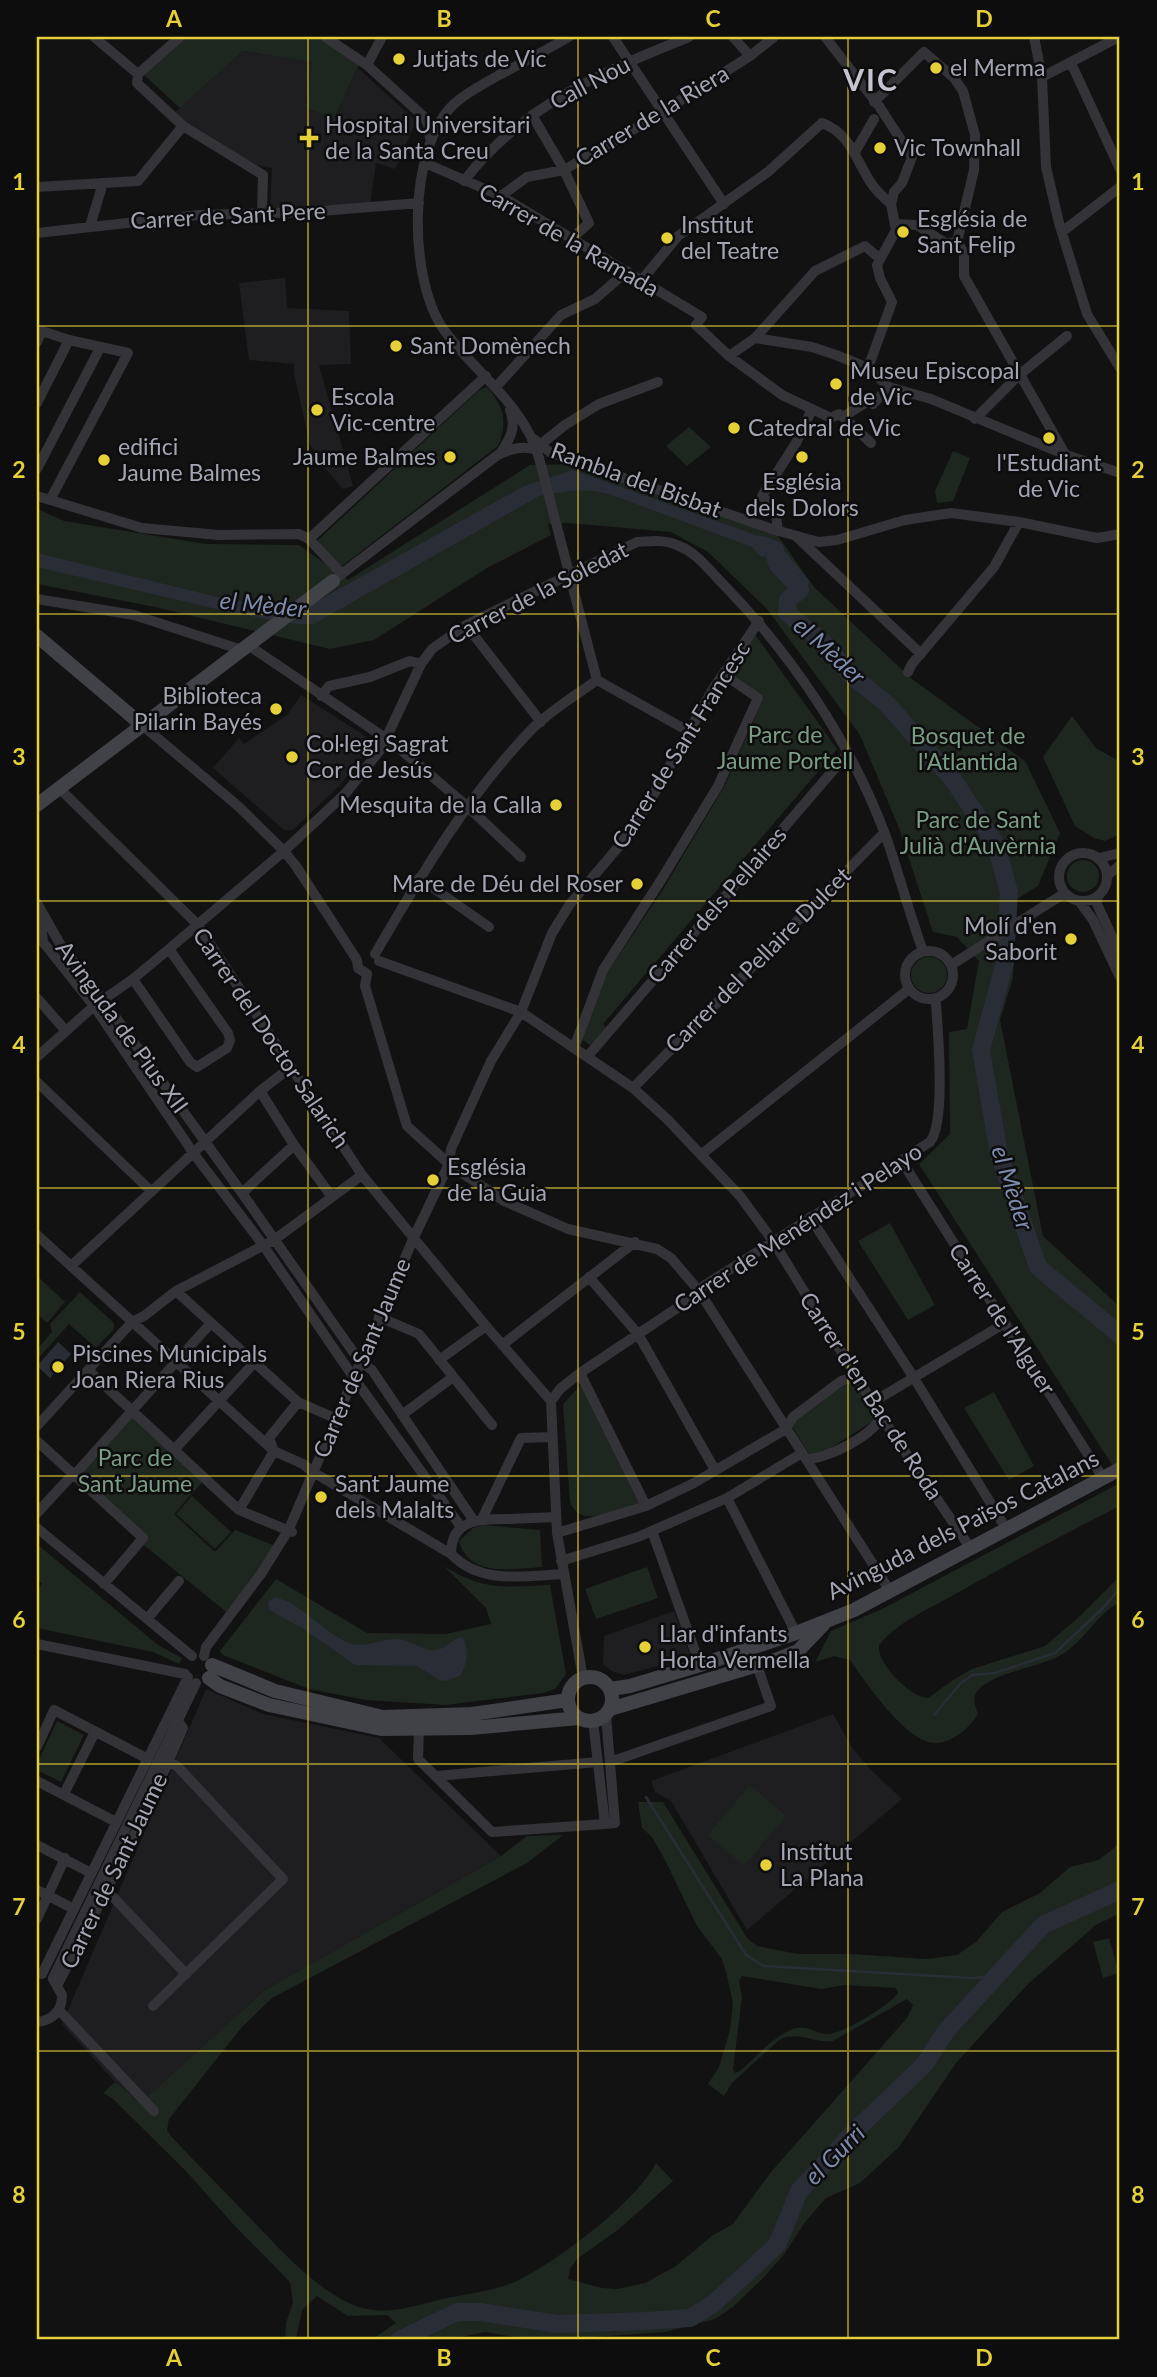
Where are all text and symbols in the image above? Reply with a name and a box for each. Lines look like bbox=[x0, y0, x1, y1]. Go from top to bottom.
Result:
text: A bbox=[165, 4, 183, 32]
text: B bbox=[436, 4, 452, 32]
text: C bbox=[705, 4, 721, 32]
text: D bbox=[975, 4, 993, 32]
place label: Jutjats de Vic bbox=[413, 44, 547, 72]
street label: Call Nou bbox=[545, 49, 634, 115]
marker: Jutjats de Vic bbox=[391, 51, 407, 67]
place label: el Merma bbox=[950, 53, 1045, 81]
street label: Carrer de la Riera bbox=[570, 58, 733, 172]
marker: el Merma bbox=[928, 60, 944, 76]
district label: VIC bbox=[842, 61, 899, 97]
place label: Hospital Universitari de la Santa Creu bbox=[325, 110, 531, 164]
marker: Hospital Universitari de la Santa Creu bbox=[299, 128, 319, 148]
place label: Vic Townhall bbox=[894, 133, 1021, 161]
marker: Vic Townhall bbox=[872, 140, 888, 156]
text: 1 bbox=[12, 167, 26, 195]
text: 1 bbox=[1131, 167, 1145, 195]
street label: Carrer de la Ramada bbox=[475, 176, 664, 302]
street label: Carrer de Sant Pere bbox=[129, 196, 326, 234]
place label: Església de Sant Felip bbox=[917, 204, 1027, 258]
place label: Institut del Teatre bbox=[681, 210, 779, 264]
marker: Església de Sant Felip bbox=[895, 224, 911, 240]
marker: Institut del Teatre bbox=[659, 230, 675, 246]
place label: Sant Domènech bbox=[410, 331, 571, 359]
marker: Sant Domènech bbox=[388, 338, 404, 354]
place label: Museu Episcopal de Vic bbox=[850, 356, 1020, 410]
marker: Museu Episcopal de Vic bbox=[828, 376, 844, 392]
place label: Escola Vic-centre bbox=[331, 382, 435, 436]
marker: Escola Vic-centre bbox=[309, 402, 325, 418]
place label: Catedral de Vic bbox=[748, 413, 901, 441]
marker: Catedral de Vic bbox=[726, 420, 742, 436]
marker: l'Estudiant de Vic bbox=[1041, 430, 1057, 446]
place label: edifici Jaume Balmes bbox=[118, 432, 261, 486]
street label: Rambla del Bisbat bbox=[547, 435, 726, 523]
place label: Jaume Balmes bbox=[293, 442, 436, 470]
place label: l'Estudiant de Vic bbox=[997, 448, 1102, 502]
marker: Jaume Balmes bbox=[442, 449, 458, 465]
marker: Església dels Dolors bbox=[794, 449, 810, 465]
marker: edifici Jaume Balmes bbox=[96, 452, 112, 468]
text: 2 bbox=[12, 455, 26, 483]
text: 2 bbox=[1131, 455, 1145, 483]
place label: Església dels Dolors bbox=[745, 467, 859, 521]
street label: Carrer de la Soledat bbox=[443, 534, 633, 650]
water label: el Mèder bbox=[219, 585, 309, 623]
water label: el Mèder bbox=[788, 610, 873, 690]
street label: Carrer de Sant Francesc bbox=[605, 636, 755, 853]
place label: Biblioteca Pilarin Bayés bbox=[134, 681, 262, 735]
marker: Biblioteca Pilarin Bayés bbox=[268, 701, 284, 717]
park label: Parc de Jaume Portell bbox=[717, 720, 853, 774]
park label: Bosquet de l'Atlantida bbox=[911, 721, 1025, 775]
place label: Col·legi Sagrat Cor de Jesús bbox=[306, 729, 449, 783]
text: 3 bbox=[12, 742, 26, 770]
text: 3 bbox=[1131, 742, 1145, 770]
marker: Col·legi Sagrat Cor de Jesús bbox=[284, 749, 300, 765]
place label: Mesquita de la Calla bbox=[339, 790, 542, 818]
marker: Mesquita de la Calla bbox=[548, 797, 564, 813]
park label: Parc de Sant Julià d'Auvèrnia bbox=[900, 805, 1056, 859]
street label: Carrer dels Pellaires bbox=[641, 820, 792, 988]
street label: Carrer del Pellaire Dulcet bbox=[659, 860, 856, 1058]
place label: Mare de Déu del Roser bbox=[392, 869, 624, 897]
marker: Mare de Déu del Roser bbox=[629, 876, 645, 892]
place label: Molí d'en Saborit bbox=[964, 911, 1058, 965]
street label: Carrer del Doctor Salarich bbox=[188, 922, 356, 1153]
marker: Molí d'en Saborit bbox=[1063, 931, 1079, 947]
street label: Avinguda de Pius XII bbox=[51, 935, 195, 1118]
text: 4 bbox=[12, 1030, 26, 1058]
text: 4 bbox=[1131, 1030, 1145, 1058]
street label: Carrer de Menéndez i Pelayo bbox=[668, 1136, 927, 1318]
water label: el Mèder bbox=[986, 1142, 1041, 1234]
place label: Església de la Guia bbox=[447, 1152, 547, 1206]
marker: Església de la Guia bbox=[425, 1172, 441, 1188]
street label: Carrer de l'Alguer bbox=[943, 1237, 1063, 1400]
street label: Carrer de Sant Jaume bbox=[306, 1253, 416, 1462]
street label: Carrer d'en Bac de Roda bbox=[794, 1286, 949, 1505]
text: 5 bbox=[12, 1317, 26, 1345]
text: 5 bbox=[1131, 1317, 1145, 1345]
place label: Piscines Municipals Joan Riera Rius bbox=[72, 1339, 267, 1393]
marker: Piscines Municipals Joan Riera Rius bbox=[50, 1359, 66, 1375]
park label: Parc de Sant Jaume bbox=[78, 1443, 192, 1497]
street label: Avinguda dels Països Catalans bbox=[822, 1443, 1103, 1605]
place label: Sant Jaume dels Malalts bbox=[335, 1469, 454, 1523]
marker: Sant Jaume dels Malalts bbox=[313, 1489, 329, 1505]
text: 6 bbox=[12, 1605, 26, 1633]
text: 6 bbox=[1131, 1605, 1145, 1633]
place label: Llar d'infants Horta Vermella bbox=[659, 1619, 810, 1673]
marker: Llar d'infants Horta Vermella bbox=[637, 1639, 653, 1655]
street label: Carrer de Sant Jaume bbox=[54, 1768, 173, 1973]
place label: Institut La Plana bbox=[780, 1837, 864, 1891]
marker: Institut La Plana bbox=[758, 1857, 774, 1873]
text: 7 bbox=[12, 1892, 26, 1920]
text: 7 bbox=[1131, 1892, 1145, 1920]
water label: el Gurri bbox=[798, 2117, 870, 2190]
text: 8 bbox=[12, 2180, 26, 2208]
text: 8 bbox=[1131, 2180, 1145, 2208]
text: A bbox=[165, 2343, 183, 2371]
text: B bbox=[436, 2343, 452, 2371]
text: C bbox=[705, 2343, 721, 2371]
text: D bbox=[975, 2343, 993, 2371]

